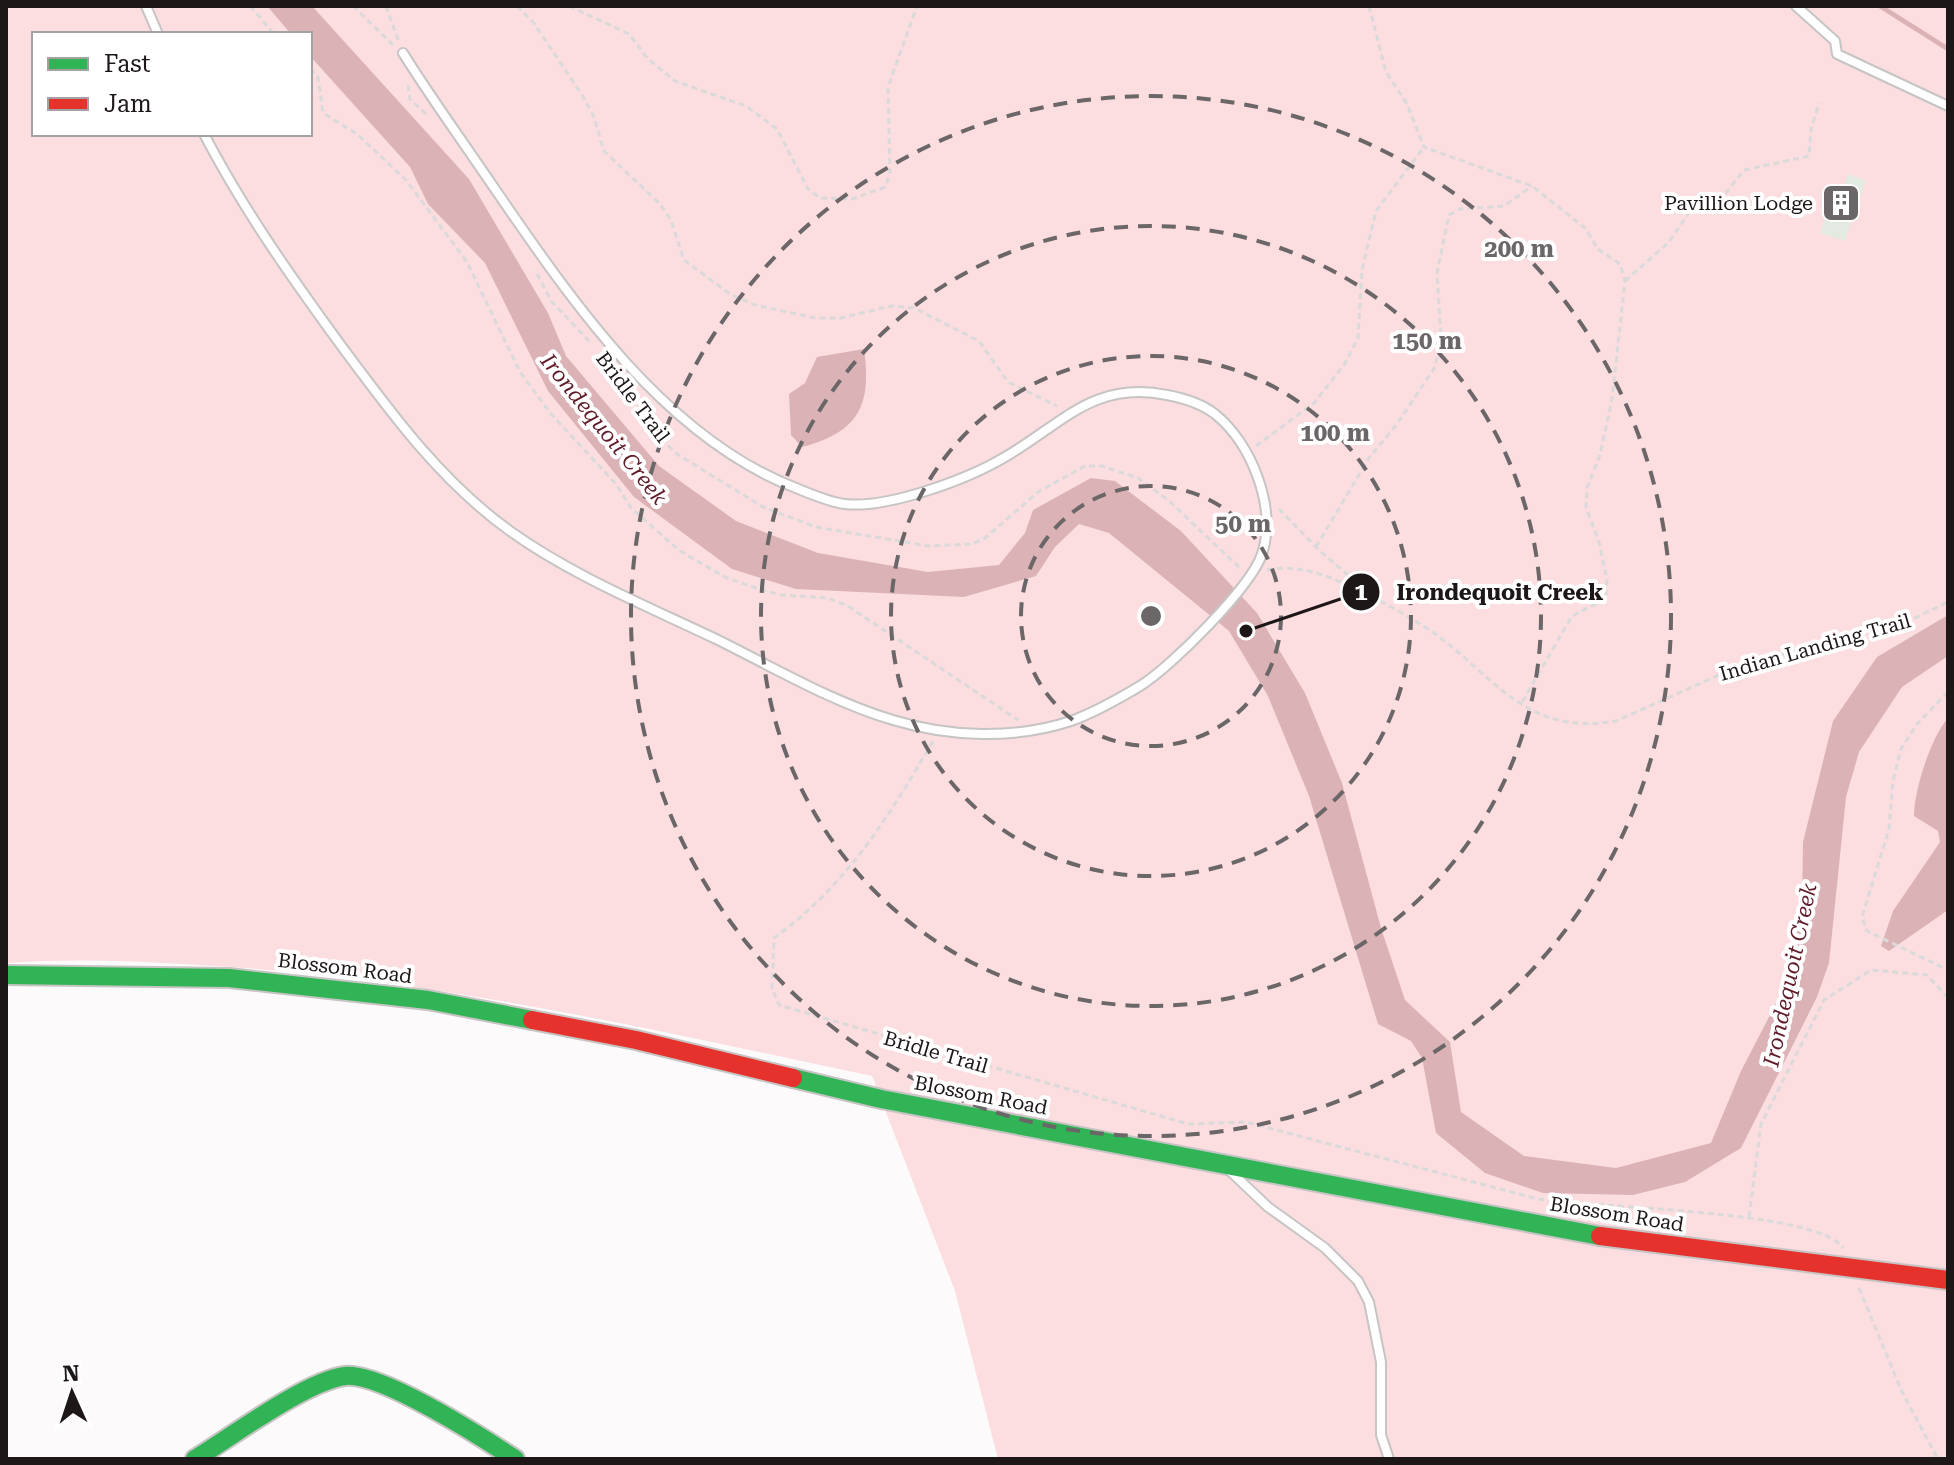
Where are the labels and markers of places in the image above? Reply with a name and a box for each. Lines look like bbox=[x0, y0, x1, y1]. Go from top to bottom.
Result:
building icon: Pavillion Lodge bbox=[1820, 182, 1862, 224]
place label: Pavillion Lodge bbox=[1664, 191, 1813, 215]
callout: Irondequoit Creek bbox=[1341, 569, 1619, 615]
centre of rings bbox=[1137, 602, 1165, 630]

